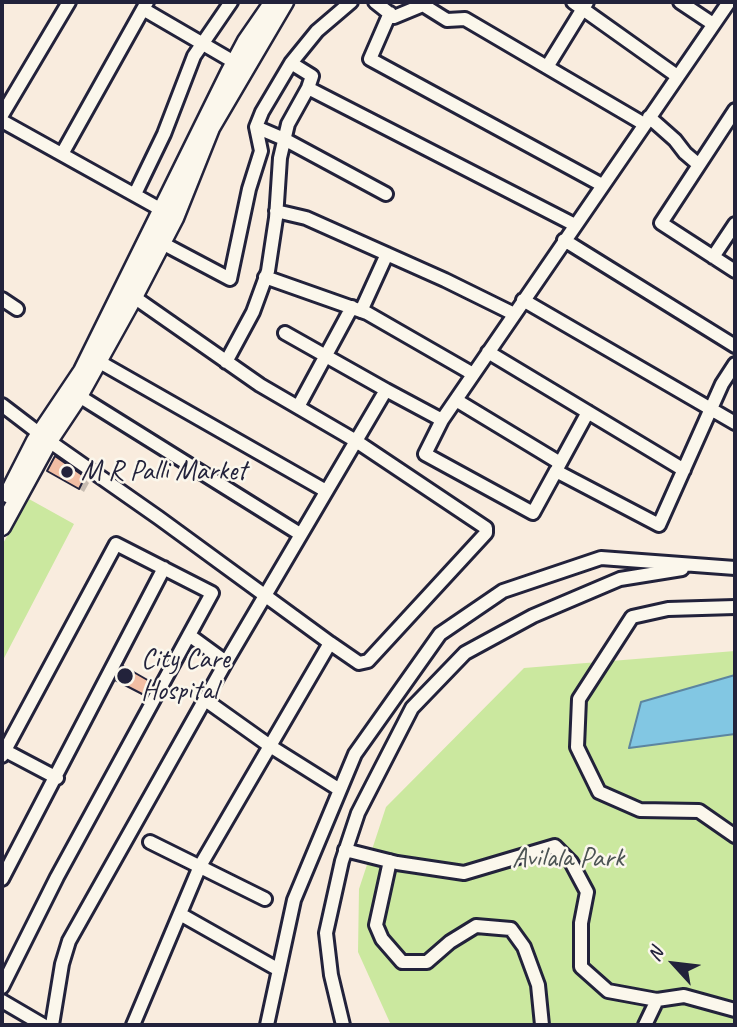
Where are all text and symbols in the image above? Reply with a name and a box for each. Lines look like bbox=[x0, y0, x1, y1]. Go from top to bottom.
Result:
place label: M R Palli Market bbox=[81, 455, 246, 489]
marker: M R Palli Market bbox=[59, 464, 75, 480]
place label: City Care Hospital bbox=[141, 643, 230, 709]
marker: City Care Hospital bbox=[115, 666, 135, 686]
park label: Avilala Park bbox=[512, 842, 624, 876]
north arrow bbox=[639, 929, 709, 999]
text: N bbox=[642, 944, 669, 965]

